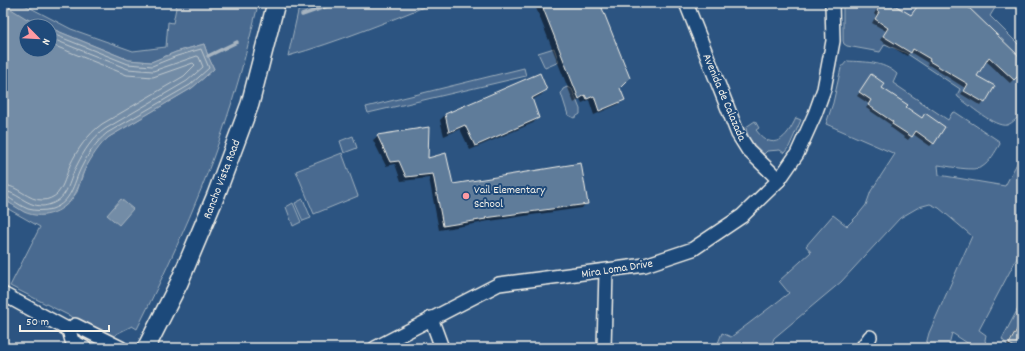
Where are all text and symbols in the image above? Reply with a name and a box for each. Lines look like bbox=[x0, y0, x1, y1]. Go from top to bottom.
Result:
north arrow bbox=[18, 18, 58, 58]
text: N bbox=[37, 36, 54, 48]
street label: Avenida de Calazada bbox=[697, 51, 750, 144]
street label: Rancho Vista Road bbox=[199, 137, 245, 222]
place label: Vail Elementary School bbox=[474, 182, 546, 213]
marker: Vail Elementary School bbox=[461, 191, 471, 201]
street label: Mira Loma Drive bbox=[580, 255, 654, 284]
scale bar bbox=[20, 307, 109, 333]
text: 50 m bbox=[26, 314, 49, 331]

